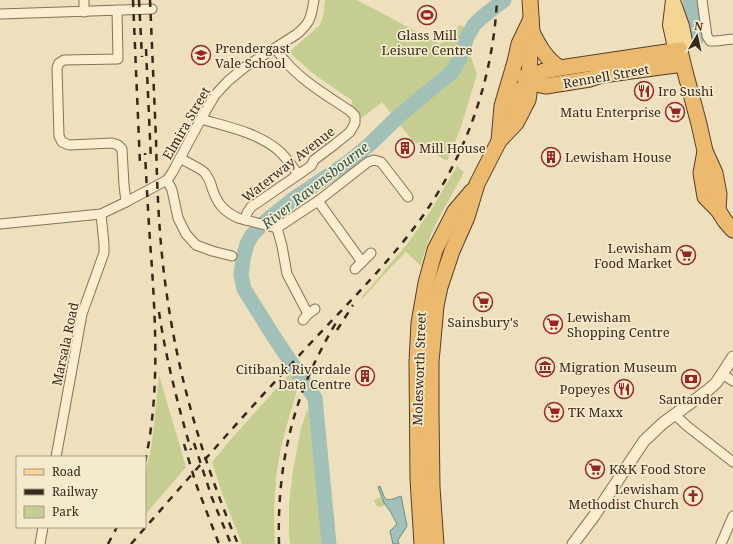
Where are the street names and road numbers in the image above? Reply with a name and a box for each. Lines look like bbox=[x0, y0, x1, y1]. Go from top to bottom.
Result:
street label: Rennell Street bbox=[562, 60, 651, 92]
street label: Elmira Street bbox=[158, 83, 214, 163]
street label: Waterway Avenue bbox=[238, 122, 338, 206]
street label: Marsala Road bbox=[47, 301, 83, 387]
street label: Molesworth Street bbox=[408, 311, 430, 426]

